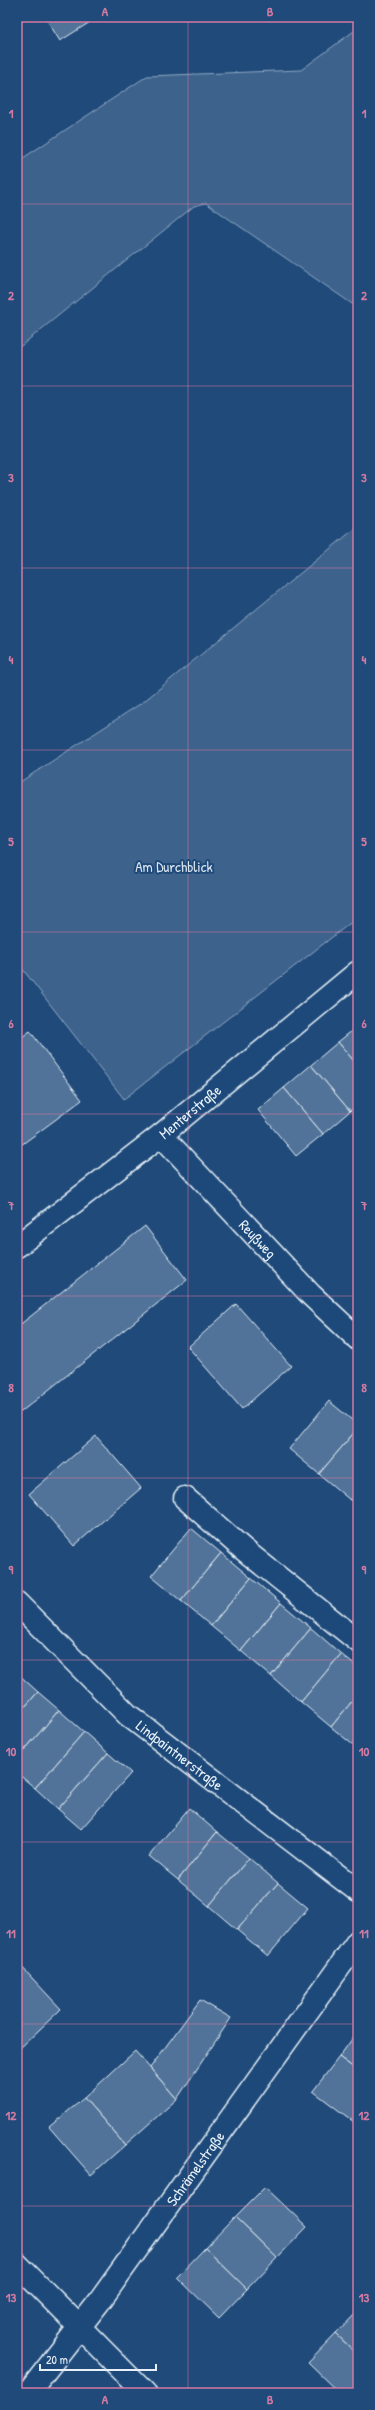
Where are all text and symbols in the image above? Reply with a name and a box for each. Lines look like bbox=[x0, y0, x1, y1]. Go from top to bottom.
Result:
text: A bbox=[102, 2, 109, 20]
text: B bbox=[267, 2, 274, 20]
text: 1 bbox=[9, 104, 14, 122]
text: 1 bbox=[362, 104, 367, 122]
text: 2 bbox=[8, 286, 15, 304]
text: 2 bbox=[361, 286, 368, 304]
text: 3 bbox=[8, 468, 14, 486]
text: 3 bbox=[361, 468, 367, 486]
text: 4 bbox=[9, 650, 14, 668]
text: 4 bbox=[362, 650, 367, 668]
text: 5 bbox=[8, 832, 14, 850]
text: 5 bbox=[361, 832, 367, 850]
park label: Am Durchblick bbox=[135, 856, 213, 877]
text: 6 bbox=[8, 1014, 14, 1032]
text: 6 bbox=[361, 1014, 367, 1032]
street label: Menterstraße bbox=[154, 1079, 225, 1143]
text: 7 bbox=[7, 1196, 15, 1214]
text: 7 bbox=[360, 1196, 368, 1214]
street label: Reußweg bbox=[235, 1214, 282, 1263]
text: 8 bbox=[8, 1378, 14, 1396]
text: 8 bbox=[361, 1378, 367, 1396]
text: 9 bbox=[9, 1560, 14, 1578]
text: 9 bbox=[362, 1560, 367, 1578]
street label: Lindpaintnerstraße bbox=[132, 1715, 228, 1795]
text: 10 bbox=[6, 1742, 16, 1760]
text: 10 bbox=[359, 1742, 369, 1760]
text: 11 bbox=[6, 1924, 16, 1942]
text: 11 bbox=[359, 1924, 369, 1942]
text: 12 bbox=[6, 2106, 17, 2124]
text: 12 bbox=[359, 2106, 370, 2124]
street label: Schrämelstraße bbox=[161, 2127, 229, 2210]
text: 13 bbox=[6, 2288, 16, 2306]
text: 13 bbox=[359, 2288, 369, 2306]
scale bar bbox=[40, 2346, 156, 2372]
text: 20 m bbox=[46, 2351, 68, 2368]
text: A bbox=[102, 2390, 109, 2408]
text: B bbox=[267, 2390, 274, 2408]

